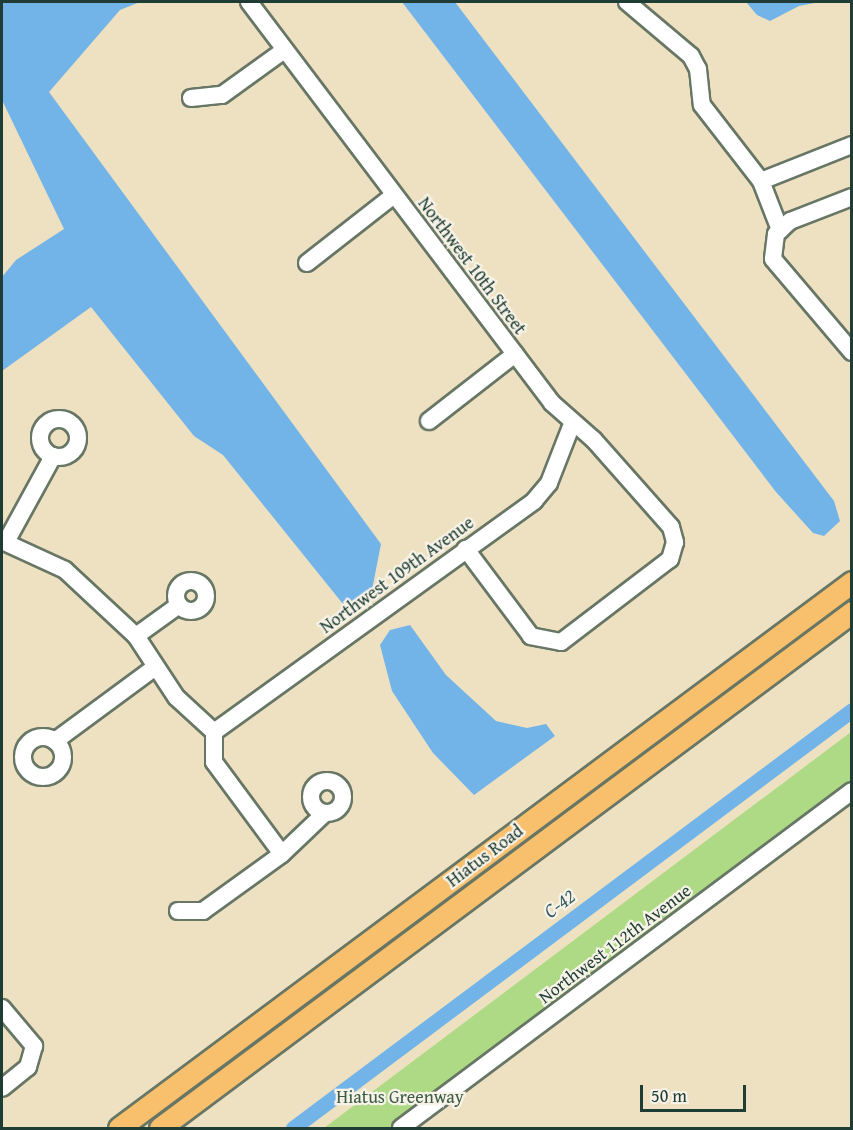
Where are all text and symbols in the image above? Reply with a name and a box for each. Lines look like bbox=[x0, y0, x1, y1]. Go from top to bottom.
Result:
street label: Northwest 10th Street bbox=[413, 193, 531, 339]
street label: Northwest 109th Avenue bbox=[316, 512, 478, 638]
street label: Hiatus Road bbox=[442, 820, 528, 892]
street label: Northwest 112th Avenue bbox=[535, 880, 695, 1008]
water label: C-42 bbox=[539, 883, 579, 923]
scale bar bbox=[643, 1073, 750, 1111]
text: 50 m bbox=[651, 1082, 687, 1109]
park label: Hiatus Greenway bbox=[336, 1086, 464, 1108]

